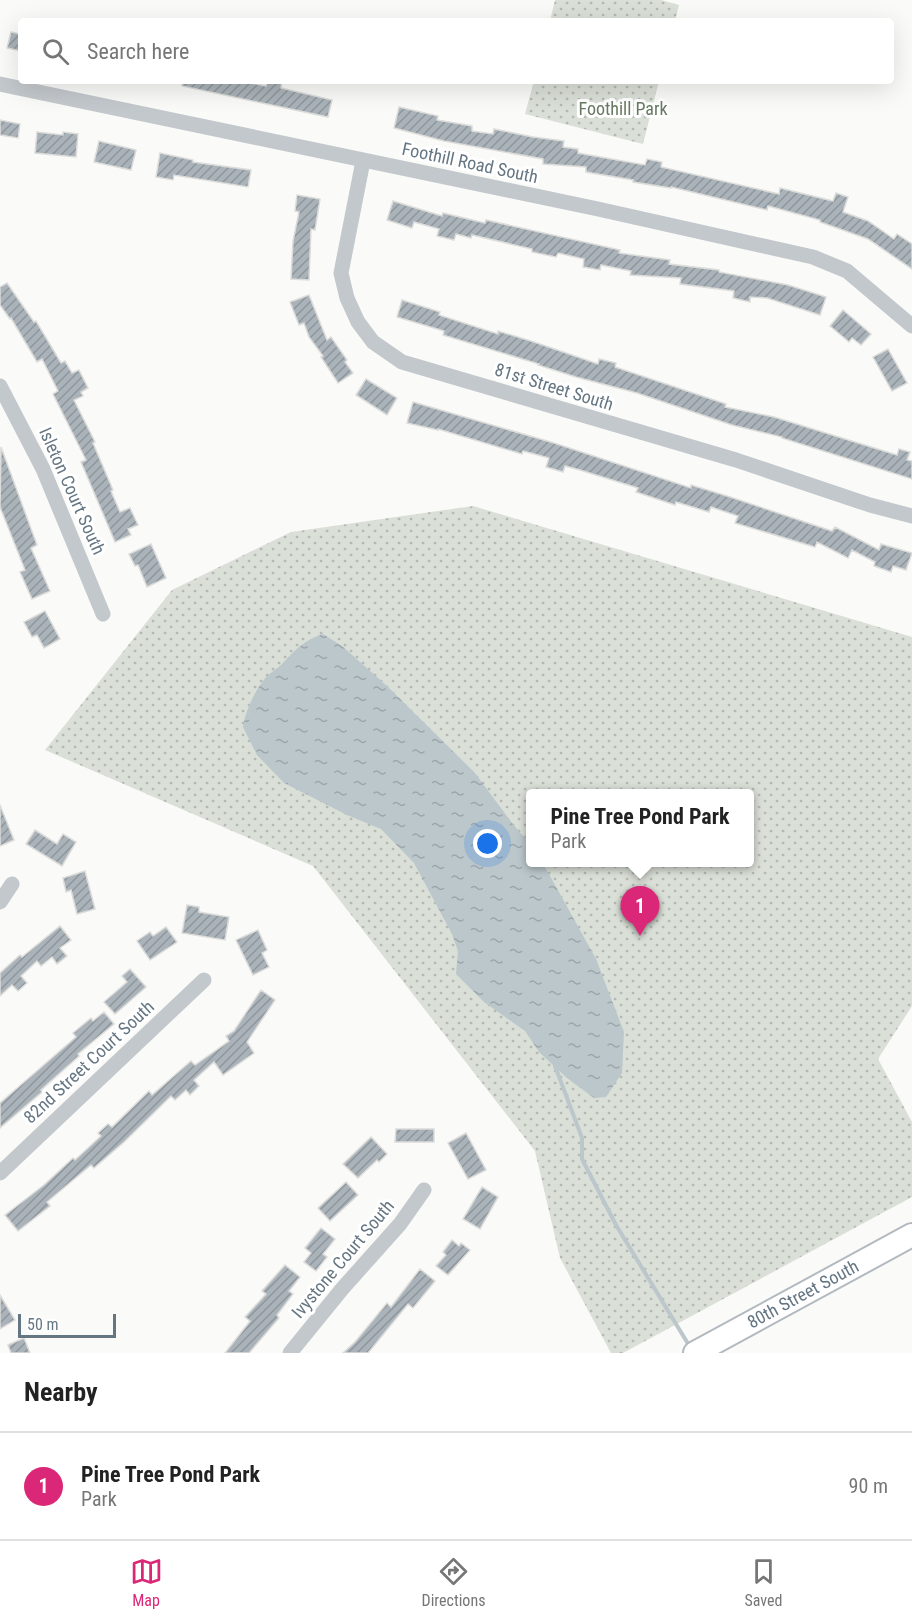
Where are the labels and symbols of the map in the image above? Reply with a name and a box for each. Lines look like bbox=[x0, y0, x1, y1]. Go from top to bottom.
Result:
park label: Foothill Park bbox=[578, 98, 668, 119]
street label: Foothill Road South bbox=[400, 138, 540, 187]
street label: 81st Street South bbox=[492, 359, 616, 415]
street label: Isleton Court South bbox=[35, 424, 110, 558]
your location bbox=[473, 829, 502, 858]
pin: 1 bbox=[620, 886, 660, 936]
street label: 82nd Street Court South bbox=[19, 996, 158, 1127]
street label: Ivystone Court South bbox=[287, 1195, 398, 1322]
street label: 80th Street South bbox=[744, 1255, 862, 1333]
scale bar bbox=[18, 1311, 116, 1338]

